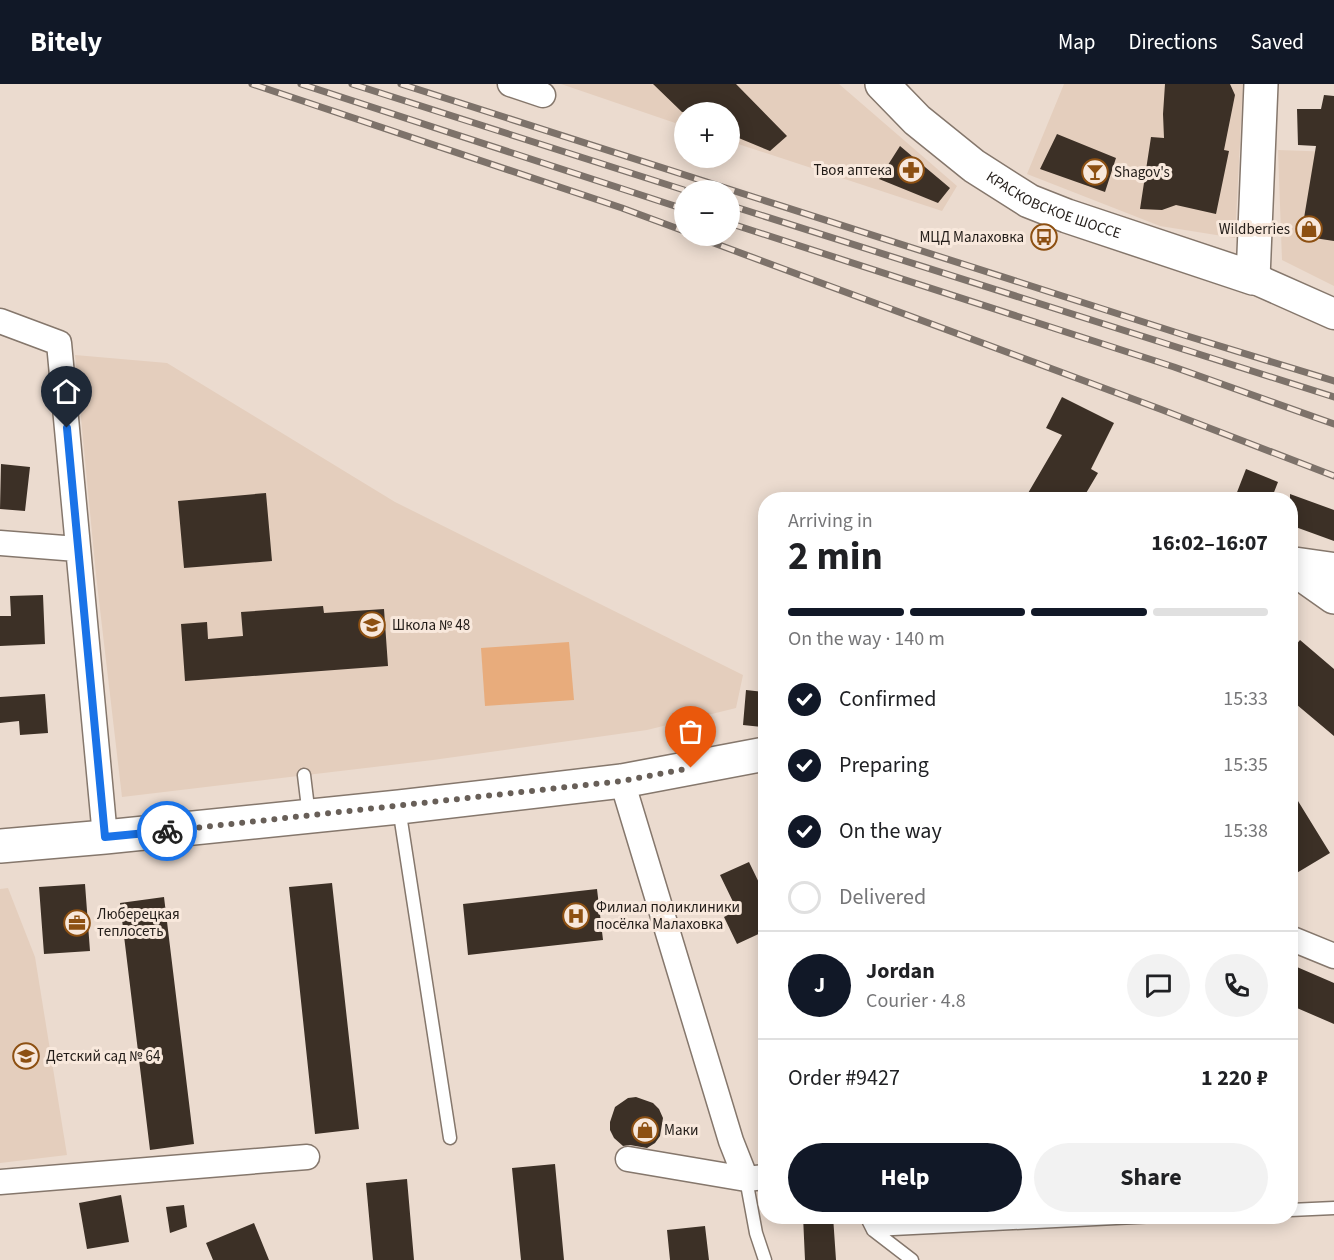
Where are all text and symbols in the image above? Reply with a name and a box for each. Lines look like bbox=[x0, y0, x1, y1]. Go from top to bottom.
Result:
text: Bitely bbox=[30, 22, 102, 62]
text: Map bbox=[1058, 27, 1096, 57]
text: Directions bbox=[1129, 27, 1217, 57]
text: Saved bbox=[1250, 27, 1304, 57]
map controls bbox=[674, 102, 740, 246]
button: + bbox=[674, 102, 740, 168]
pharmacy icon: Твоя аптека bbox=[896, 155, 926, 185]
bar icon: Shagov's bbox=[1080, 157, 1110, 187]
place label: Твоя аптека bbox=[813, 160, 892, 181]
place label: Shagov's bbox=[1114, 162, 1170, 183]
street label: КРАСКОВСКОЕ ШОССЕ bbox=[982, 166, 1124, 244]
button: − bbox=[674, 180, 740, 246]
shop icon: Wildberries bbox=[1294, 214, 1324, 244]
place label: Wildberries bbox=[1219, 219, 1290, 240]
bus stop icon: МЦД Малаховка bbox=[1029, 222, 1059, 252]
place label: МЦД Малаховка bbox=[919, 227, 1024, 248]
pin bbox=[41, 366, 92, 428]
icon: home bbox=[50, 375, 83, 408]
text: Arriving in bbox=[788, 507, 873, 535]
text: 16:02–16:07 bbox=[1151, 527, 1268, 559]
text: 2 min bbox=[788, 529, 883, 585]
school or university icon: Школа № 48 bbox=[357, 610, 387, 640]
place label: Школа № 48 bbox=[392, 615, 470, 636]
text: On the way · 140 m bbox=[788, 625, 945, 653]
icon: check bbox=[788, 683, 821, 716]
text: Confirmed bbox=[839, 683, 936, 715]
text: 15:33 bbox=[1223, 685, 1268, 713]
pin bbox=[665, 706, 716, 768]
icon: bag bbox=[674, 715, 707, 748]
icon: check bbox=[788, 749, 821, 782]
text: Preparing bbox=[839, 749, 929, 781]
text: 15:35 bbox=[1223, 751, 1268, 779]
courier bbox=[137, 801, 197, 861]
icon: bike bbox=[151, 815, 184, 848]
icon: check bbox=[788, 815, 821, 848]
text: On the way bbox=[839, 815, 942, 847]
text: 15:38 bbox=[1223, 817, 1268, 845]
text: Delivered bbox=[839, 881, 926, 913]
place label: Филиал поликлиники посёлка Малаховка bbox=[596, 897, 740, 935]
hospital icon: Филиал поликлиники посёлка Малаховка bbox=[561, 901, 591, 931]
place label: Люберецкая теплосеть bbox=[97, 904, 180, 942]
office icon: Люберецкая теплосеть bbox=[62, 908, 92, 938]
button: chat bbox=[1127, 954, 1190, 1017]
button: phone bbox=[1205, 954, 1268, 1017]
text: Jordan bbox=[866, 955, 935, 987]
text: J bbox=[814, 969, 825, 1001]
text: Courier · 4.8 bbox=[866, 987, 966, 1015]
school or university icon: Детский сад № 64 bbox=[11, 1041, 41, 1071]
place label: Детский сад № 64 bbox=[46, 1046, 161, 1067]
text: Order #9427 bbox=[788, 1062, 900, 1094]
text: 1 220 ₽ bbox=[1201, 1062, 1268, 1094]
shop icon: Маки bbox=[630, 1115, 660, 1145]
place label: Маки bbox=[664, 1120, 698, 1141]
button: Help bbox=[788, 1143, 1022, 1212]
button: Share bbox=[1034, 1143, 1268, 1212]

